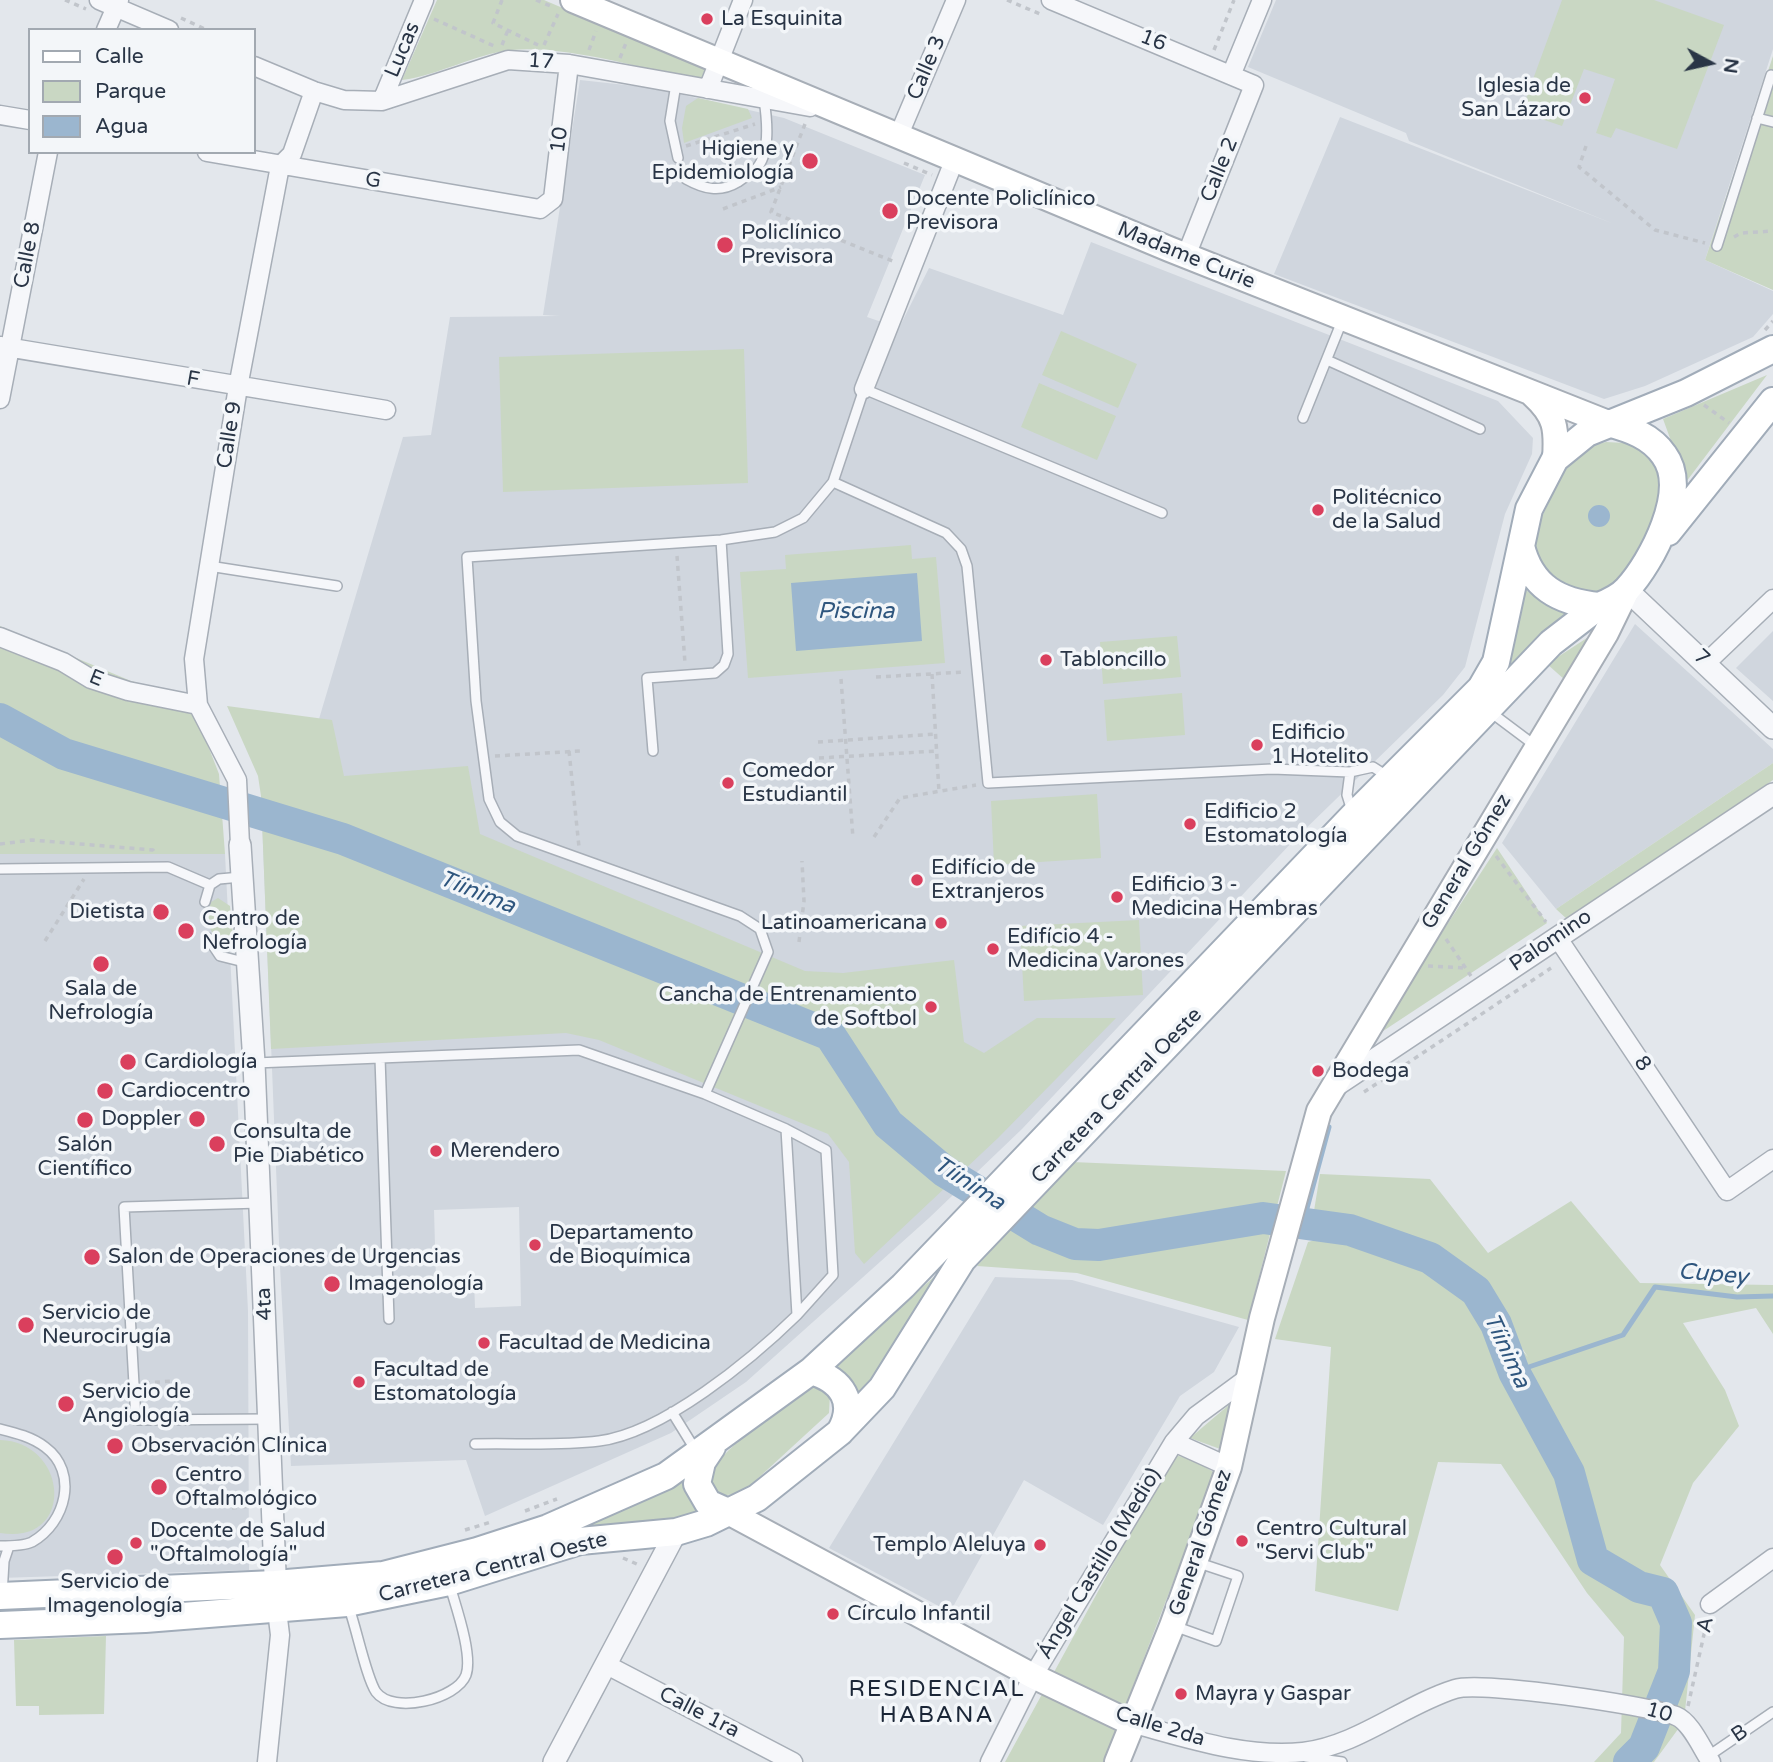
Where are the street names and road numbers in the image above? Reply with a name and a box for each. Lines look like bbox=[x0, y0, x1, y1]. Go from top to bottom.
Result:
street label: Lucas bbox=[380, 18, 426, 82]
street label: 16 bbox=[1136, 24, 1170, 58]
street label: Calle 3 bbox=[902, 32, 952, 104]
street label: 17 bbox=[527, 49, 555, 75]
street label: 10 bbox=[546, 125, 574, 155]
street label: Calle 2 bbox=[1196, 134, 1244, 206]
street label: G bbox=[363, 167, 383, 195]
street label: Madame Curie bbox=[1114, 217, 1258, 295]
street label: Calle 8 bbox=[9, 220, 47, 290]
street label: F bbox=[185, 366, 201, 394]
street label: Calle 9 bbox=[212, 400, 248, 470]
street label: 7 bbox=[1688, 644, 1714, 672]
street label: E bbox=[85, 665, 107, 693]
street label: General Gómez bbox=[1417, 790, 1517, 934]
street label: Palomino bbox=[1505, 904, 1597, 978]
street label: Carretera Central Oeste bbox=[1026, 1003, 1208, 1189]
street label: 8 bbox=[1628, 1051, 1656, 1077]
street label: 4ta bbox=[252, 1287, 278, 1321]
street label: Ángel Castillo (Medio) bbox=[1033, 1464, 1167, 1664]
street label: General Gómez bbox=[1164, 1466, 1238, 1620]
street label: Carretera Central Oeste bbox=[376, 1527, 610, 1609]
street label: A bbox=[1692, 1615, 1720, 1635]
street label: Calle 1ra bbox=[654, 1682, 744, 1744]
street label: 10 bbox=[1643, 1697, 1675, 1729]
street label: Calle 2da bbox=[1112, 1701, 1208, 1753]
street label: B bbox=[1727, 1719, 1753, 1749]

